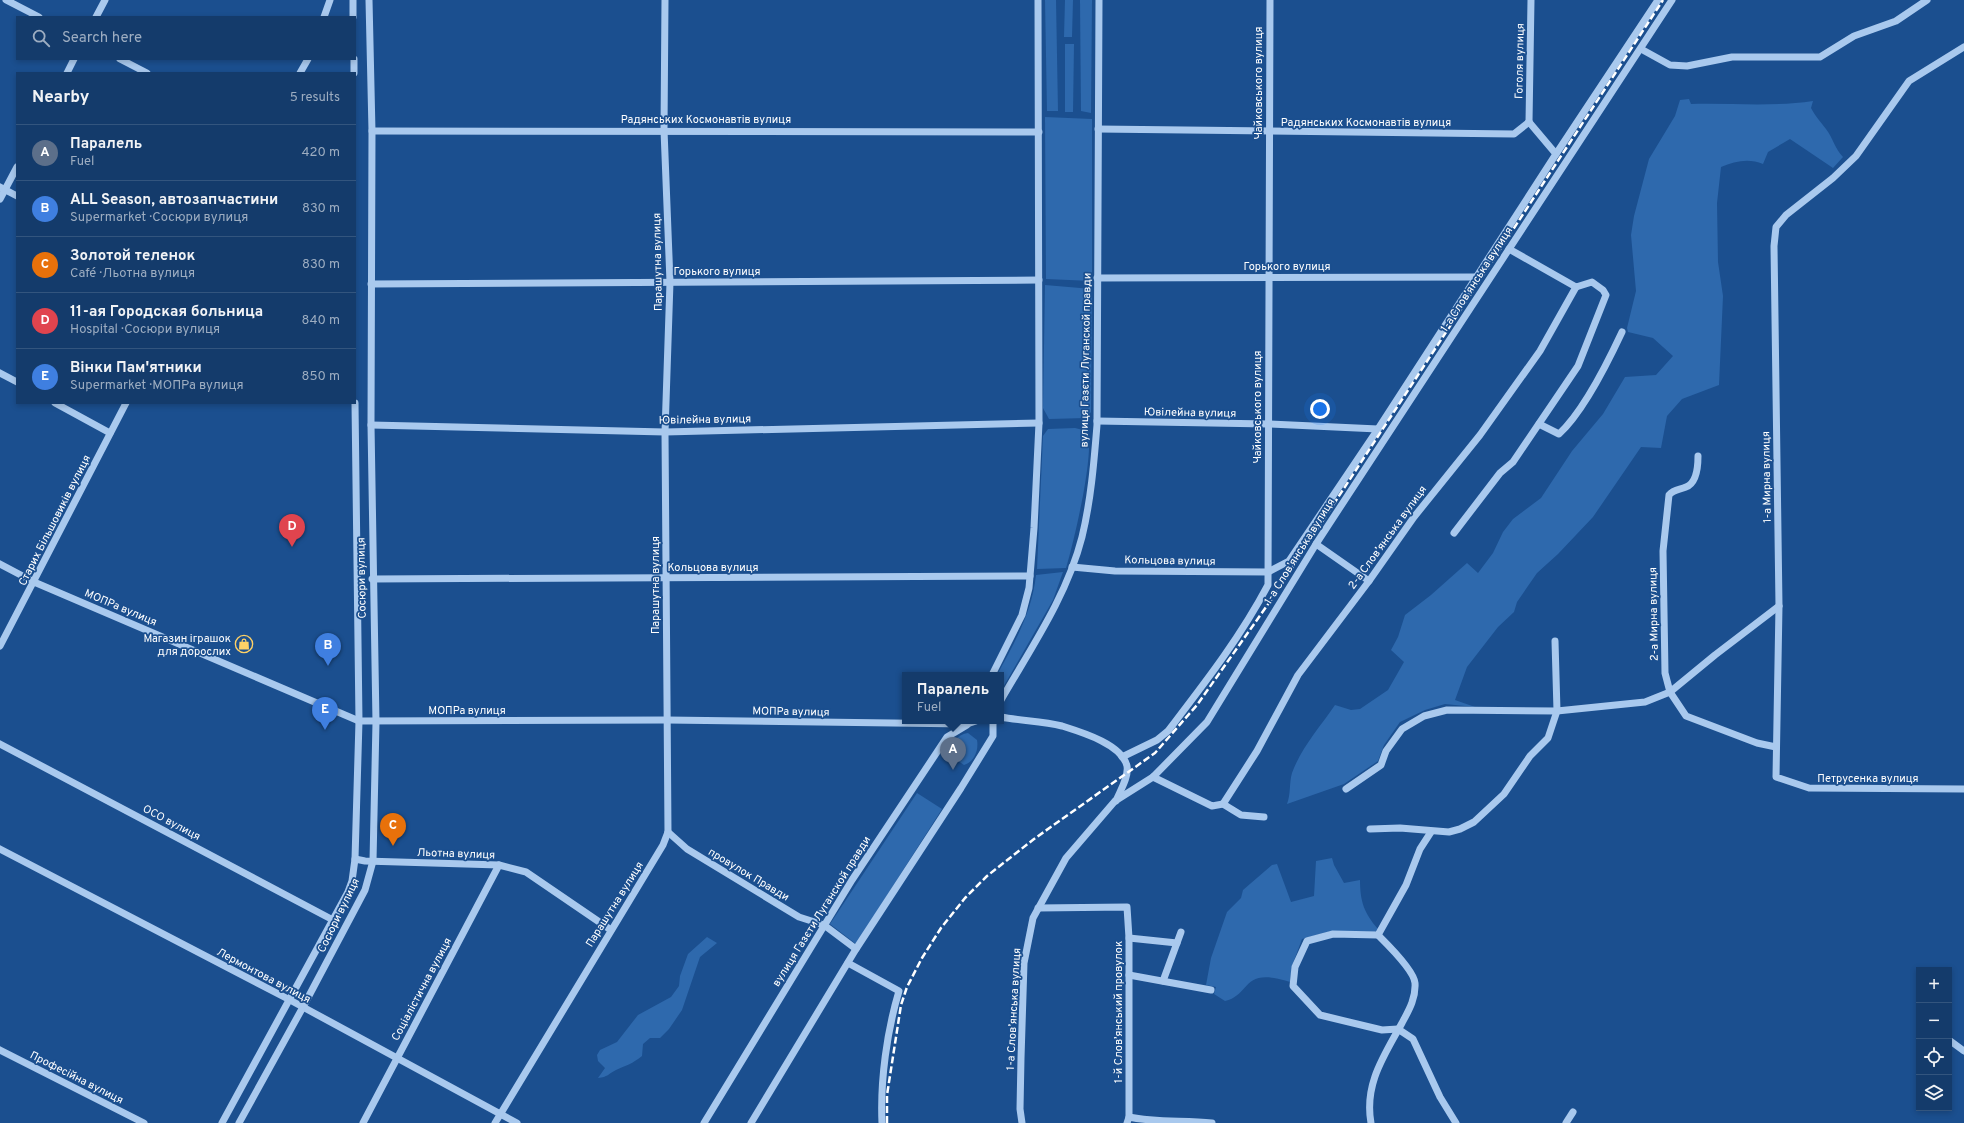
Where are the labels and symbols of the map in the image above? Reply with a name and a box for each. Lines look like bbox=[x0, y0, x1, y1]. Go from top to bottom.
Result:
street label: Гоголя вулиця bbox=[1512, 23, 1528, 99]
street label: Чайковського вулиця bbox=[1252, 26, 1266, 140]
street label: Радянських Космонавтів вулиця bbox=[621, 113, 791, 127]
street label: Радянських Космонавтів вулиця bbox=[1281, 116, 1451, 130]
street label: Парашутна вулиця bbox=[650, 213, 666, 311]
street label: 1-а Слов’янська вулиця bbox=[1438, 224, 1516, 335]
street label: Горького вулиця bbox=[1243, 260, 1331, 274]
street label: Горького вулиця bbox=[673, 265, 761, 279]
street label: вулиця Газєти Луганской правди bbox=[1077, 273, 1095, 447]
street label: Чайковського вулиця bbox=[1251, 350, 1265, 464]
your location bbox=[1310, 399, 1330, 419]
street label: Ювілейна вулиця bbox=[1144, 405, 1236, 421]
street label: Ювілейна вулиця bbox=[659, 412, 751, 428]
street label: 1-а Мирна вулиця bbox=[1759, 431, 1775, 523]
street label: Старих Більшовиків вулиця bbox=[16, 453, 94, 588]
street label: 2-а Слов’янська вулиця bbox=[1346, 483, 1430, 592]
street label: 1-а Слов’янська вулиця bbox=[1261, 496, 1338, 607]
pin: D bbox=[279, 514, 305, 547]
street label: Парашутна вулиця bbox=[649, 536, 663, 634]
street label: Сосюри вулиця bbox=[354, 537, 370, 619]
street label: Кольцова вулиця bbox=[1124, 553, 1216, 569]
street label: Кольцова вулиця bbox=[667, 561, 759, 575]
street label: 2-а Мирна вулиця bbox=[1646, 567, 1662, 661]
street label: МОПРа вулиця bbox=[82, 586, 159, 629]
place label: Магазин іграшок для дорослих bbox=[143, 632, 231, 659]
pin: B bbox=[315, 633, 341, 666]
shop icon: Магазин іграшок для дорослих bbox=[234, 634, 254, 654]
pin: E bbox=[312, 697, 338, 730]
street label: МОПРа вулиця bbox=[428, 704, 506, 718]
street label: МОПРа вулиця bbox=[752, 704, 830, 720]
pin: A bbox=[940, 737, 966, 770]
street label: Петрусенка вулиця bbox=[1817, 772, 1919, 786]
street label: ОСО вулиця bbox=[140, 802, 203, 844]
pin: C bbox=[380, 813, 406, 846]
street label: вулиця Газєти Луганской правди bbox=[770, 834, 874, 989]
street label: провулок Правди bbox=[705, 845, 792, 905]
street label: Льотна вулиця bbox=[417, 846, 495, 862]
street label: Парашутна вулиця bbox=[583, 859, 647, 950]
street label: Сосюри вулиця bbox=[315, 876, 363, 955]
street label: Соціалістична вулиця bbox=[389, 935, 455, 1043]
street label: 1-й Слов’янський провулок bbox=[1112, 941, 1126, 1083]
street label: Лермонтова вулиця bbox=[214, 945, 313, 1007]
street label: 1-а Слов’янська вулиця bbox=[1004, 948, 1024, 1071]
street label: Професійна вулиця bbox=[28, 1048, 126, 1107]

